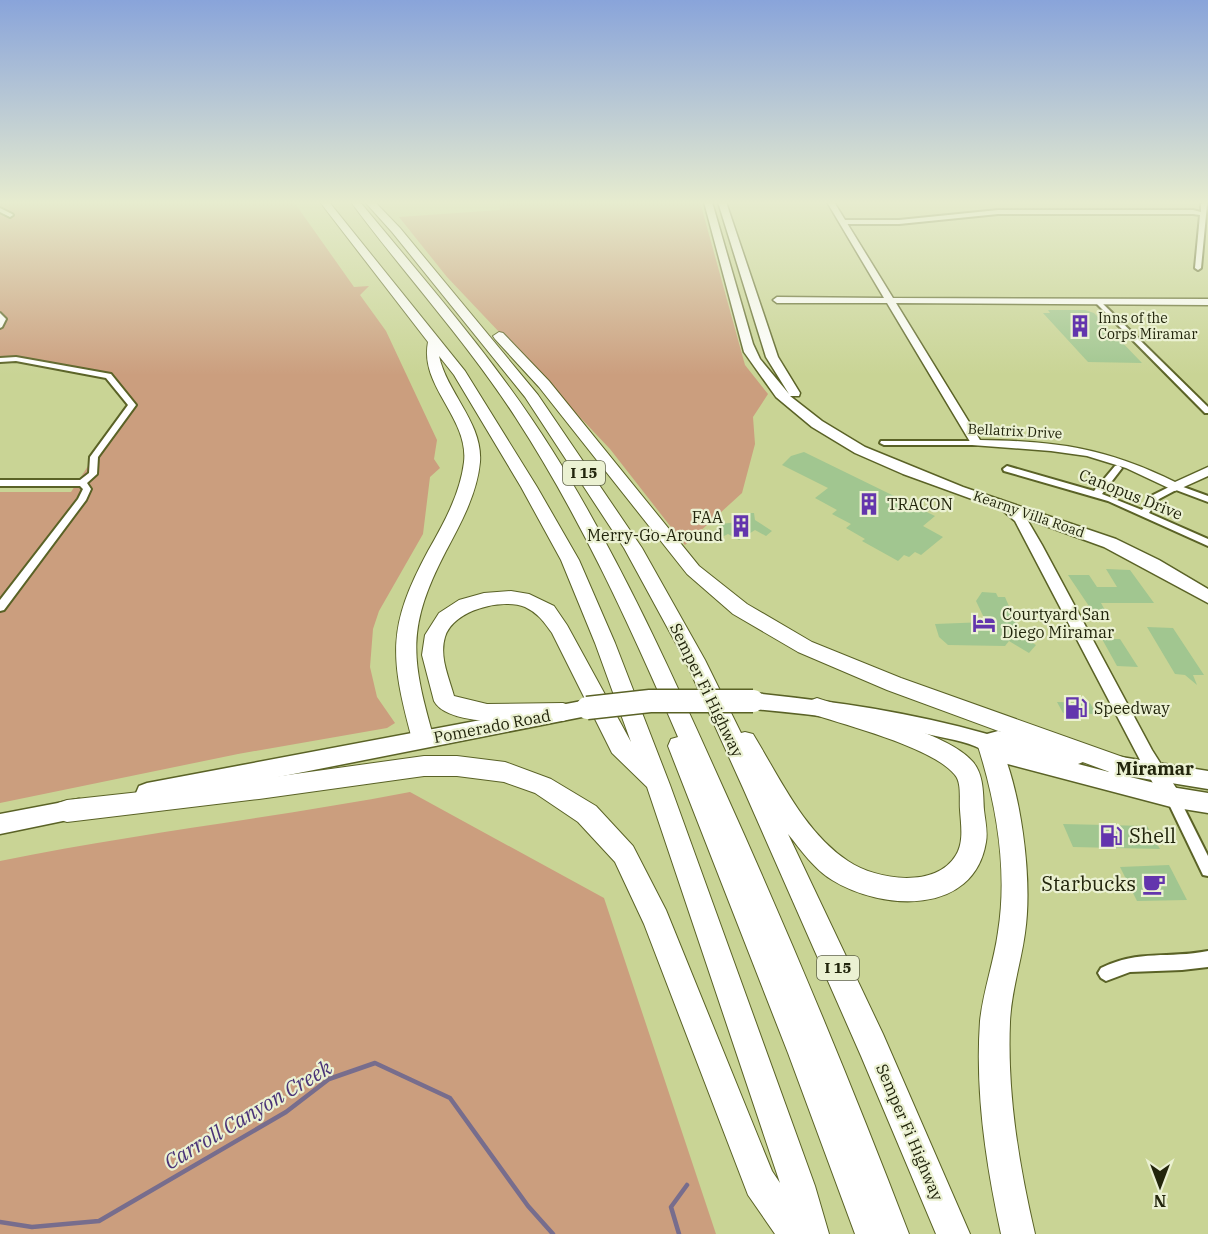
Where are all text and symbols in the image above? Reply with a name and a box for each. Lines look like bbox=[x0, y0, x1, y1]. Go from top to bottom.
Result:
place label: Inns of the Corps Miramar bbox=[1098, 309, 1198, 343]
building icon: Inns of the Corps Miramar bbox=[1067, 313, 1093, 339]
street label: Bellatrix Drive bbox=[967, 420, 1063, 442]
road number: I 15 bbox=[563, 461, 605, 485]
street label: Canopus Drive bbox=[1076, 464, 1186, 524]
street label: Kearny Villa Road bbox=[971, 487, 1088, 542]
building icon: TRACON bbox=[856, 491, 882, 517]
place label: TRACON bbox=[887, 494, 953, 514]
place label: FAA Merry-Go-Around bbox=[587, 507, 723, 545]
building icon: FAA Merry-Go-Around bbox=[728, 513, 754, 539]
place label: Courtyard San Diego Miramar bbox=[1002, 604, 1114, 642]
hotel icon: Courtyard San Diego Miramar bbox=[971, 610, 997, 636]
street label: Semper Fi Highway bbox=[666, 620, 748, 761]
fuel station icon: Speedway bbox=[1063, 695, 1089, 721]
place label: Speedway bbox=[1094, 698, 1170, 718]
street label: Pomerado Road bbox=[432, 705, 553, 747]
district label: Miramar bbox=[1116, 757, 1194, 780]
place label: Shell bbox=[1129, 822, 1176, 849]
fuel station icon: Shell bbox=[1098, 823, 1124, 849]
place label: Starbucks bbox=[1041, 870, 1136, 897]
cafe icon: Starbucks bbox=[1141, 871, 1167, 897]
road number: I 15 bbox=[817, 956, 859, 980]
water label: Carroll Canyon Creek bbox=[158, 1052, 337, 1175]
street label: Semper Fi Highway bbox=[872, 1061, 948, 1204]
north arrow bbox=[1130, 1156, 1190, 1216]
text: N bbox=[1154, 1191, 1166, 1211]

